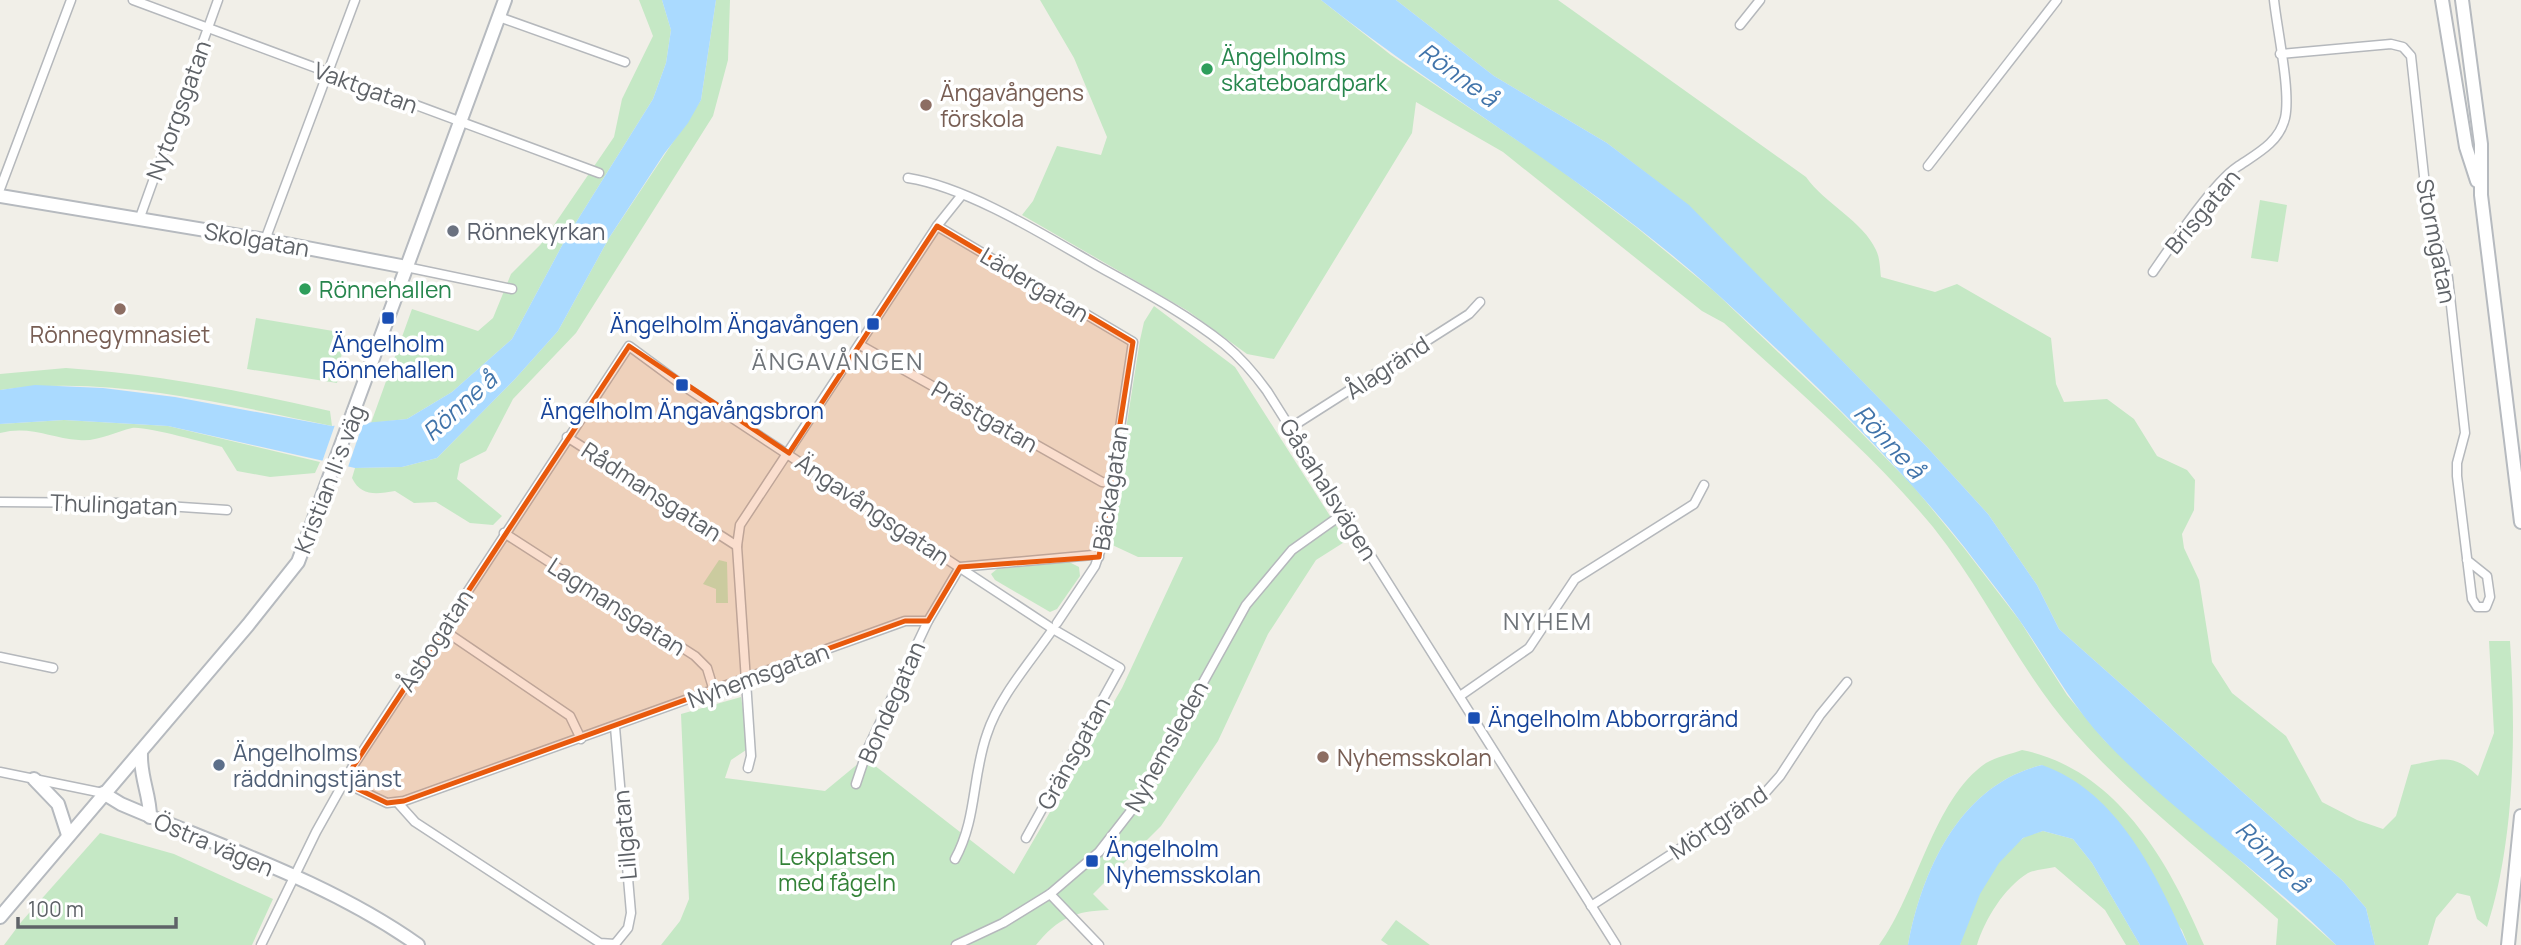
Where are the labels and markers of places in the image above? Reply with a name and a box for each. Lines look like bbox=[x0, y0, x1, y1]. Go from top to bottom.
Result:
place label: Ängelholms skateboardpark bbox=[1221, 40, 1388, 98]
marker: Ängelholms skateboardpark bbox=[1199, 61, 1215, 77]
place label: Ängavångens förskola bbox=[940, 76, 1084, 134]
marker: Ängavångens förskola bbox=[918, 97, 934, 113]
place label: Rönnekyrkan bbox=[467, 215, 605, 247]
marker: Rönnekyrkan bbox=[445, 223, 461, 239]
place label: Rönnehallen bbox=[319, 273, 452, 305]
marker: Rönnehallen bbox=[297, 281, 313, 297]
marker: Rönnegymnasiet bbox=[112, 301, 128, 317]
place label: Ängelholm Ängavången bbox=[610, 308, 859, 340]
marker: Ängelholm Rönnehallen bbox=[380, 310, 396, 326]
marker: Ängelholm Ängavången bbox=[865, 316, 881, 332]
place label: Rönnegymnasiet bbox=[30, 318, 210, 350]
place label: Ängelholm Rönnehallen bbox=[322, 327, 454, 385]
marker: Ängelholm Ängavångsbron bbox=[674, 377, 690, 393]
place label: Ängelholm Ängavångsbron bbox=[540, 394, 824, 426]
place label: Ängelholm Abborrgränd bbox=[1488, 702, 1738, 734]
marker: Ängelholm Abborrgränd bbox=[1466, 710, 1482, 726]
place label: Ängelholms räddningstjänst bbox=[233, 736, 402, 794]
place label: Nyhemsskolan bbox=[1337, 741, 1492, 773]
marker: Nyhemsskolan bbox=[1315, 749, 1331, 765]
marker: Ängelholms räddningstjänst bbox=[211, 757, 227, 773]
place label: Ängelholm Nyhemsskolan bbox=[1106, 832, 1261, 890]
marker: Ängelholm Nyhemsskolan bbox=[1084, 853, 1100, 869]

